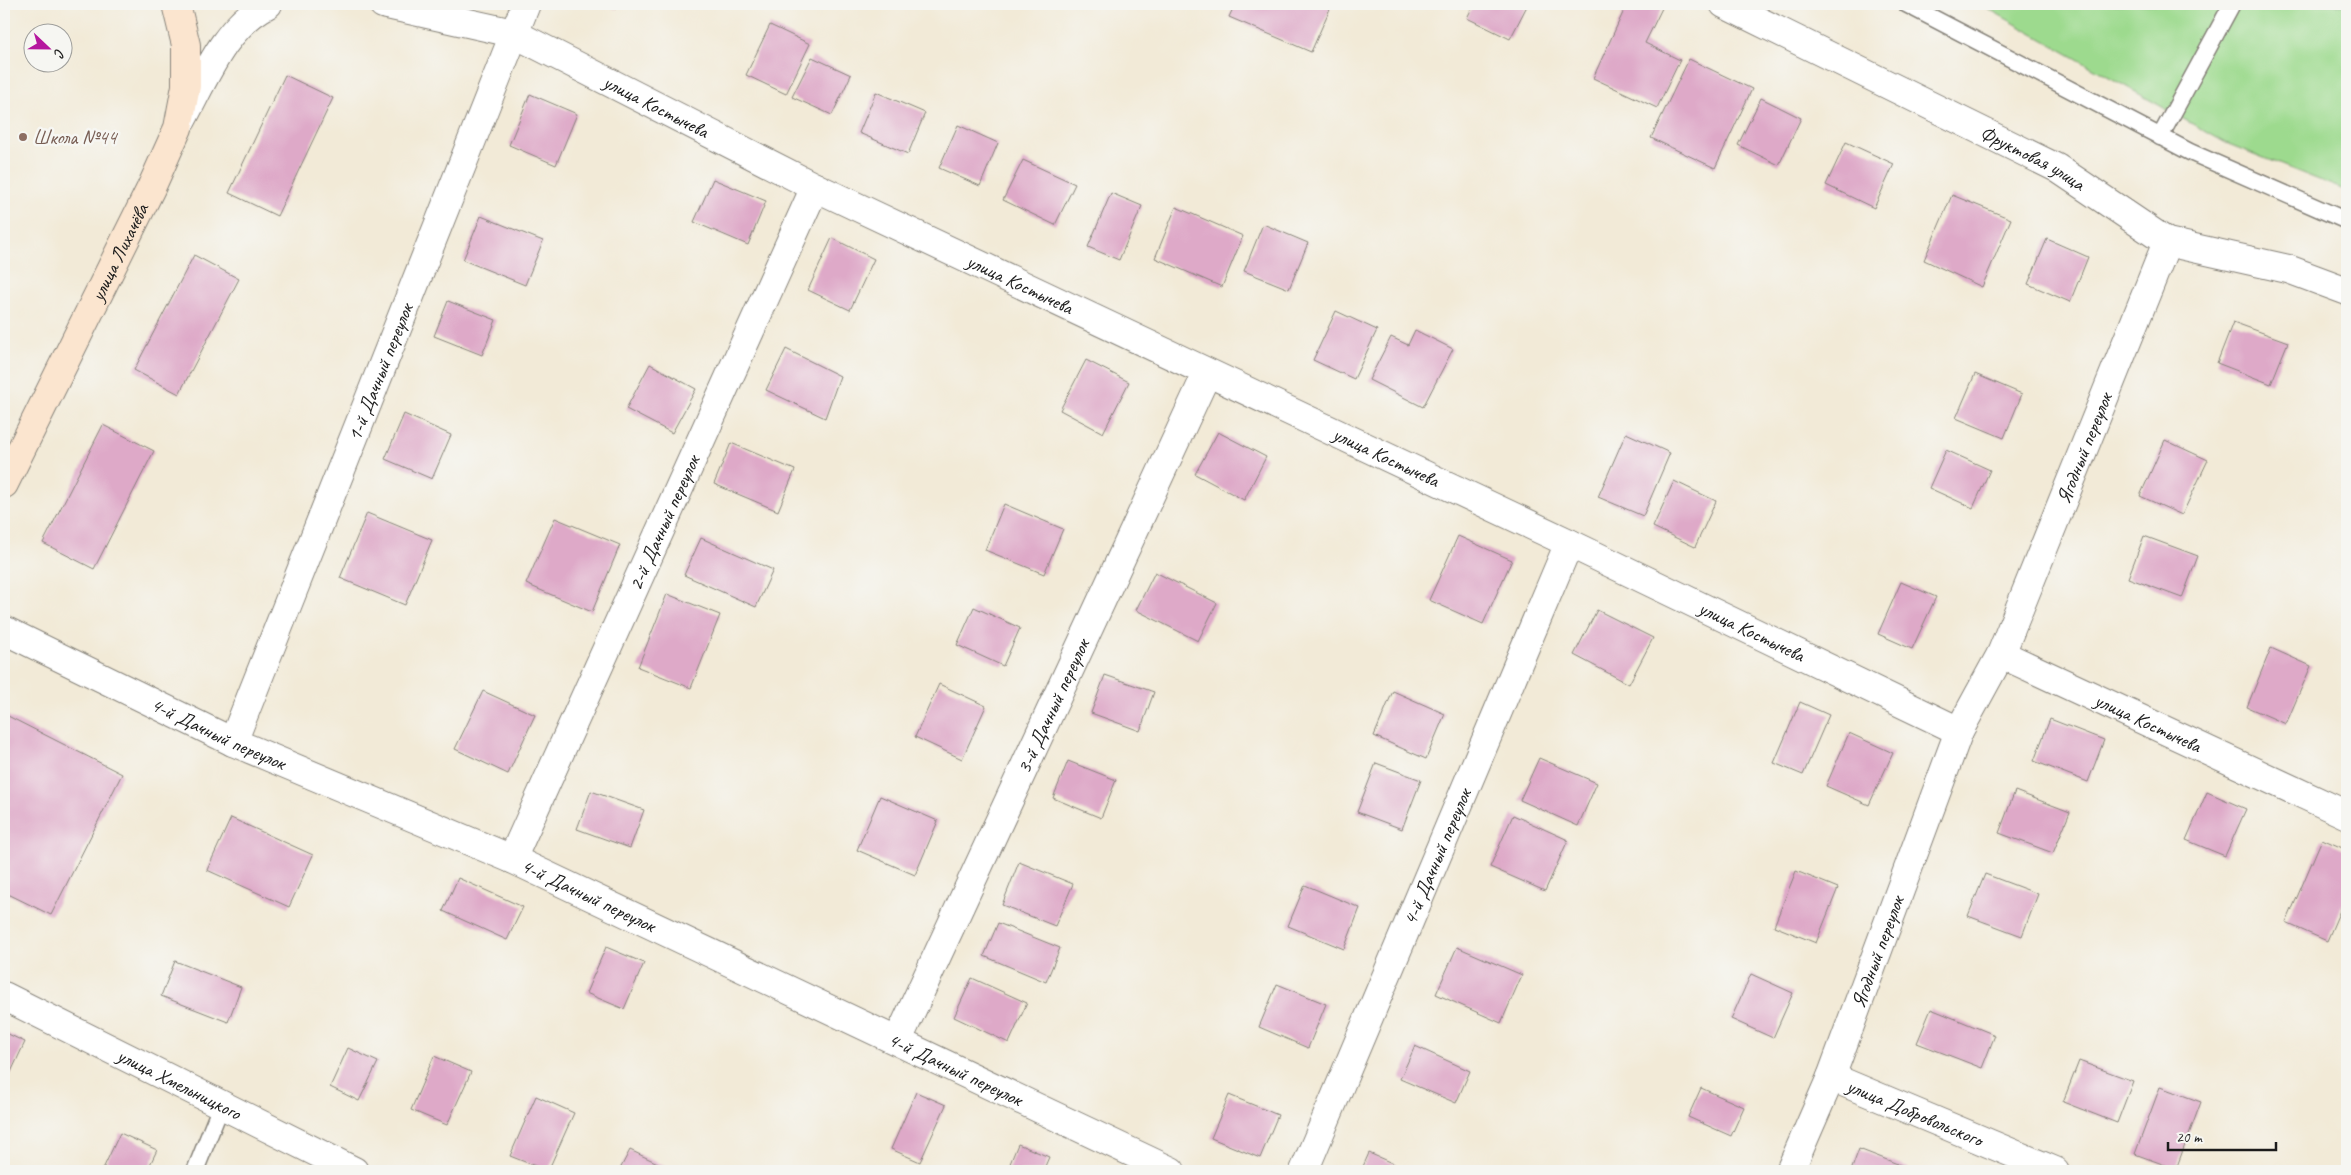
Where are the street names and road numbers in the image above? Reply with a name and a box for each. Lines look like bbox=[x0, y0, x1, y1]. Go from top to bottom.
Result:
street label: улица Костычева bbox=[598, 69, 714, 145]
street label: Фруктовая улица bbox=[1976, 120, 2091, 197]
street label: улица Лихачёва bbox=[85, 198, 155, 306]
street label: улица Костычева bbox=[962, 248, 1079, 321]
street label: 1-й Дачный переулок bbox=[342, 299, 419, 444]
street label: Ягодный переулок bbox=[2051, 388, 2119, 507]
street label: улица Костычева bbox=[1328, 421, 1445, 494]
street label: 2-й Дачный переулок bbox=[623, 450, 706, 594]
street label: улица Костычева bbox=[1694, 595, 1810, 669]
street label: 3-й Дачный переулок bbox=[1011, 634, 1096, 778]
street label: улица Костычева bbox=[2090, 687, 2207, 759]
street label: 4-й Дачный переулок bbox=[147, 692, 291, 776]
street label: 4-й Дачный переулок bbox=[1397, 784, 1477, 929]
street label: 4-й Дачный переулок bbox=[517, 853, 661, 939]
street label: Ягодный переулок bbox=[1846, 891, 1910, 1011]
street label: 4-й Дачный переулок bbox=[884, 1027, 1028, 1112]
street label: улица Хмельницкого bbox=[112, 1042, 246, 1126]
street label: улица Добровольского bbox=[1842, 1073, 1988, 1153]

